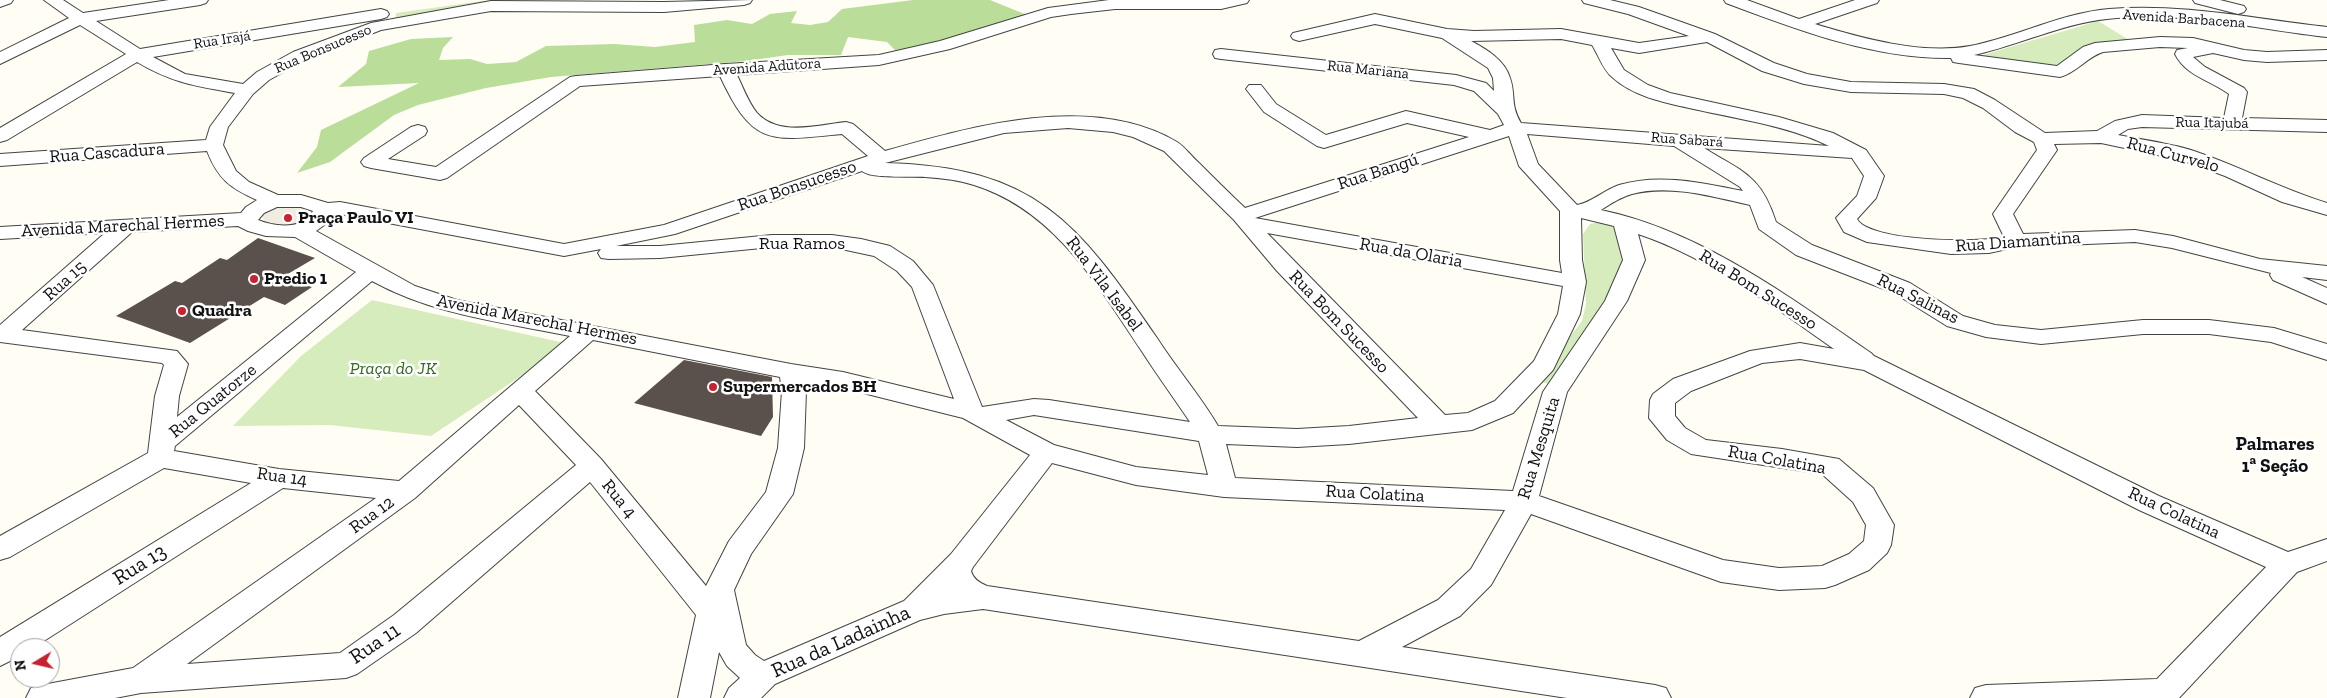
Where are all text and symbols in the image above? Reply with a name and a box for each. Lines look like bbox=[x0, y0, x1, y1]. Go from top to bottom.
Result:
street label: Avenida Barbacena bbox=[2122, 6, 2246, 32]
street label: Rua Bonsucesso bbox=[272, 21, 374, 77]
street label: Rua Irajá bbox=[192, 27, 252, 53]
street label: Avenida Adutora bbox=[712, 54, 822, 80]
street label: Rua Mariana bbox=[1326, 57, 1410, 83]
street label: Rua Itajubá bbox=[2175, 113, 2249, 133]
street label: Rua Sabará bbox=[1650, 128, 1724, 152]
street label: Rua Curvelo bbox=[2125, 132, 2221, 178]
street label: Rua Cascadura bbox=[49, 138, 165, 168]
street label: Rua Bangú bbox=[1335, 149, 1421, 195]
street label: Rua Bonsucesso bbox=[735, 156, 859, 216]
place label: Praça Paulo VI bbox=[298, 207, 414, 229]
street label: Avenida Marechal Hermes bbox=[21, 210, 225, 242]
marker: Praça Paulo VI bbox=[282, 212, 294, 224]
street label: Rua Diamantina bbox=[1955, 227, 2081, 257]
street label: Rua Vila Isabel bbox=[1061, 232, 1147, 336]
street label: Rua Ramos bbox=[759, 233, 845, 255]
street label: Rua da Olaria bbox=[1358, 233, 1464, 273]
street label: Rua Bom Sucesso bbox=[1695, 245, 1821, 335]
street label: Rua 15 bbox=[39, 256, 91, 306]
street label: Rua Bom Sucesso bbox=[1284, 266, 1394, 378]
place label: Predio 1 bbox=[264, 268, 327, 290]
street label: Rua Salinas bbox=[1873, 269, 1963, 329]
marker: Predio 1 bbox=[248, 273, 260, 285]
street label: Avenida Marechal Hermes bbox=[435, 290, 639, 350]
place label: Quadra bbox=[192, 300, 252, 322]
marker: Quadra bbox=[176, 305, 188, 317]
park label: Praça do JK bbox=[349, 358, 437, 380]
street label: Rua Quatorze bbox=[165, 359, 261, 443]
place label: Supermercados BH bbox=[723, 376, 877, 398]
marker: Supermercados BH bbox=[707, 381, 719, 393]
street label: Rua Mesquita bbox=[1513, 394, 1565, 502]
district label: Palmares 1ª Seção bbox=[2236, 434, 2314, 478]
street label: Rua Colatina bbox=[1726, 441, 1828, 479]
street label: Rua 14 bbox=[255, 463, 309, 491]
street label: Rua 4 bbox=[597, 475, 641, 523]
street label: Rua Colatina bbox=[1325, 481, 1425, 507]
street label: Rua Colatina bbox=[2125, 482, 2223, 544]
street label: Rua 12 bbox=[345, 492, 399, 538]
street label: Rua 13 bbox=[109, 539, 171, 591]
street label: Rua da Ladainha bbox=[768, 600, 914, 684]
street label: Rua 11 bbox=[345, 618, 405, 670]
north arrow bbox=[10, 638, 60, 688]
text: N bbox=[11, 659, 30, 672]

